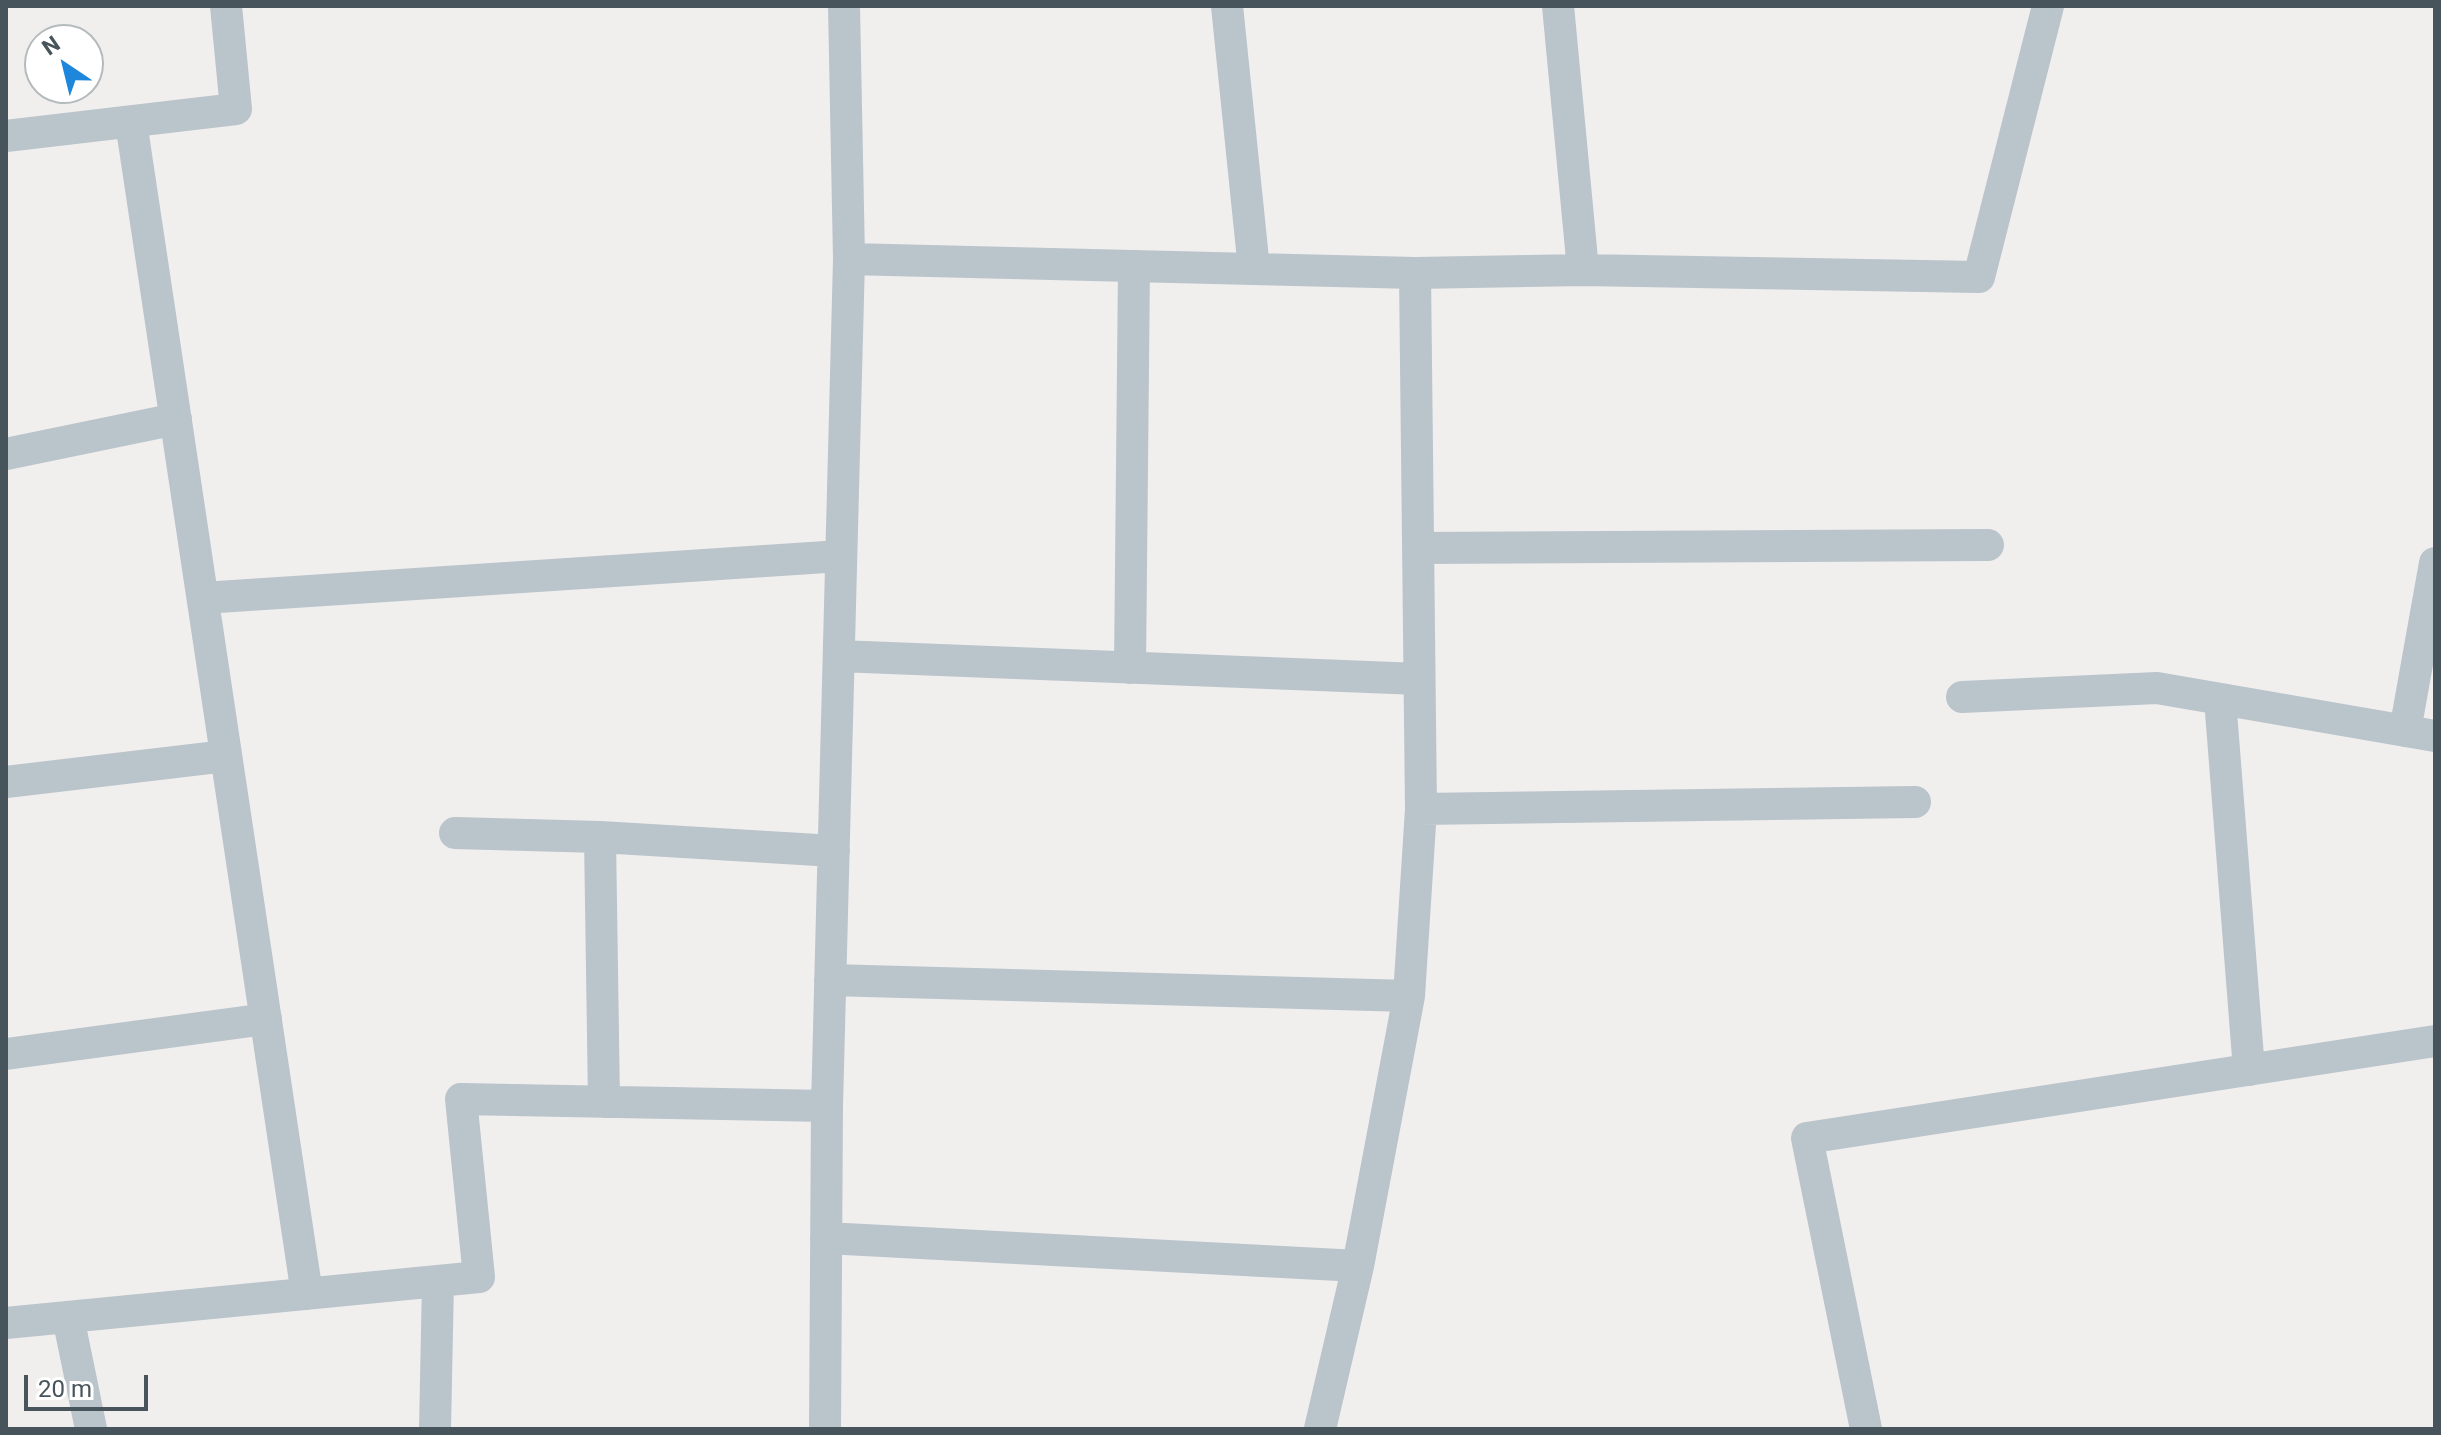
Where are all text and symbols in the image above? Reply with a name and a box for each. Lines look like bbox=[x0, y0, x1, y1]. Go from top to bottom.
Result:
north arrow bbox=[24, 24, 104, 104]
text: N bbox=[38, 31, 65, 60]
scale bar bbox=[28, 1359, 152, 1409]
text: 20 m bbox=[38, 1375, 92, 1403]

